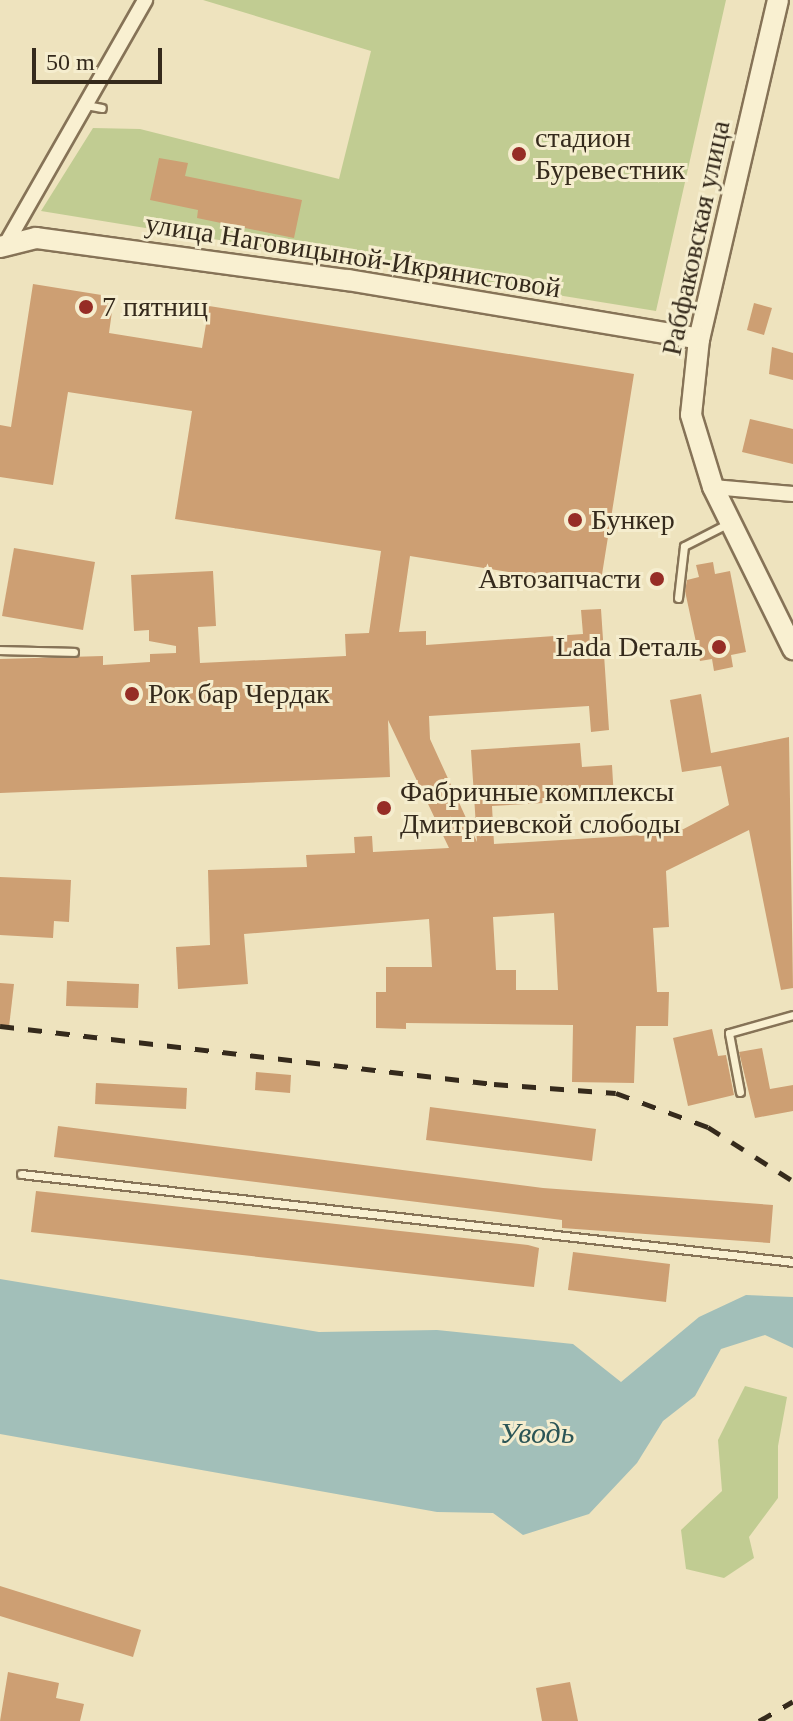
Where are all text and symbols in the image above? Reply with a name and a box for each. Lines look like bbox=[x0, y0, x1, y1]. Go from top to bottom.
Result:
scale bar bbox=[36, 32, 166, 82]
text: 50 m bbox=[46, 49, 95, 75]
street label: Рабфаковская улица bbox=[655, 118, 737, 358]
place label: стадион Буревестник bbox=[535, 121, 685, 187]
marker: стадион Буревестник bbox=[510, 145, 528, 163]
street label: улица Наговицыной-Икрянистовой bbox=[143, 207, 563, 305]
place label: 7 пятниц bbox=[102, 290, 208, 324]
marker: 7 пятниц bbox=[77, 298, 95, 316]
place label: Бункер bbox=[591, 503, 675, 537]
marker: Бункер bbox=[566, 511, 584, 529]
place label: Автозапчасти bbox=[478, 562, 641, 596]
marker: Автозапчасти bbox=[648, 570, 666, 588]
place label: Lada Dеталь bbox=[555, 630, 703, 664]
marker: Lada Dеталь bbox=[710, 638, 728, 656]
place label: Рок бар Чердак bbox=[148, 677, 330, 711]
marker: Рок бар Чердак bbox=[123, 685, 141, 703]
place label: Фабричные комплексы Дмитриевской слободы bbox=[400, 775, 680, 841]
marker: Фабричные комплексы Дмитриевской слободы bbox=[375, 799, 393, 817]
water label: Уводь bbox=[500, 1415, 574, 1451]

